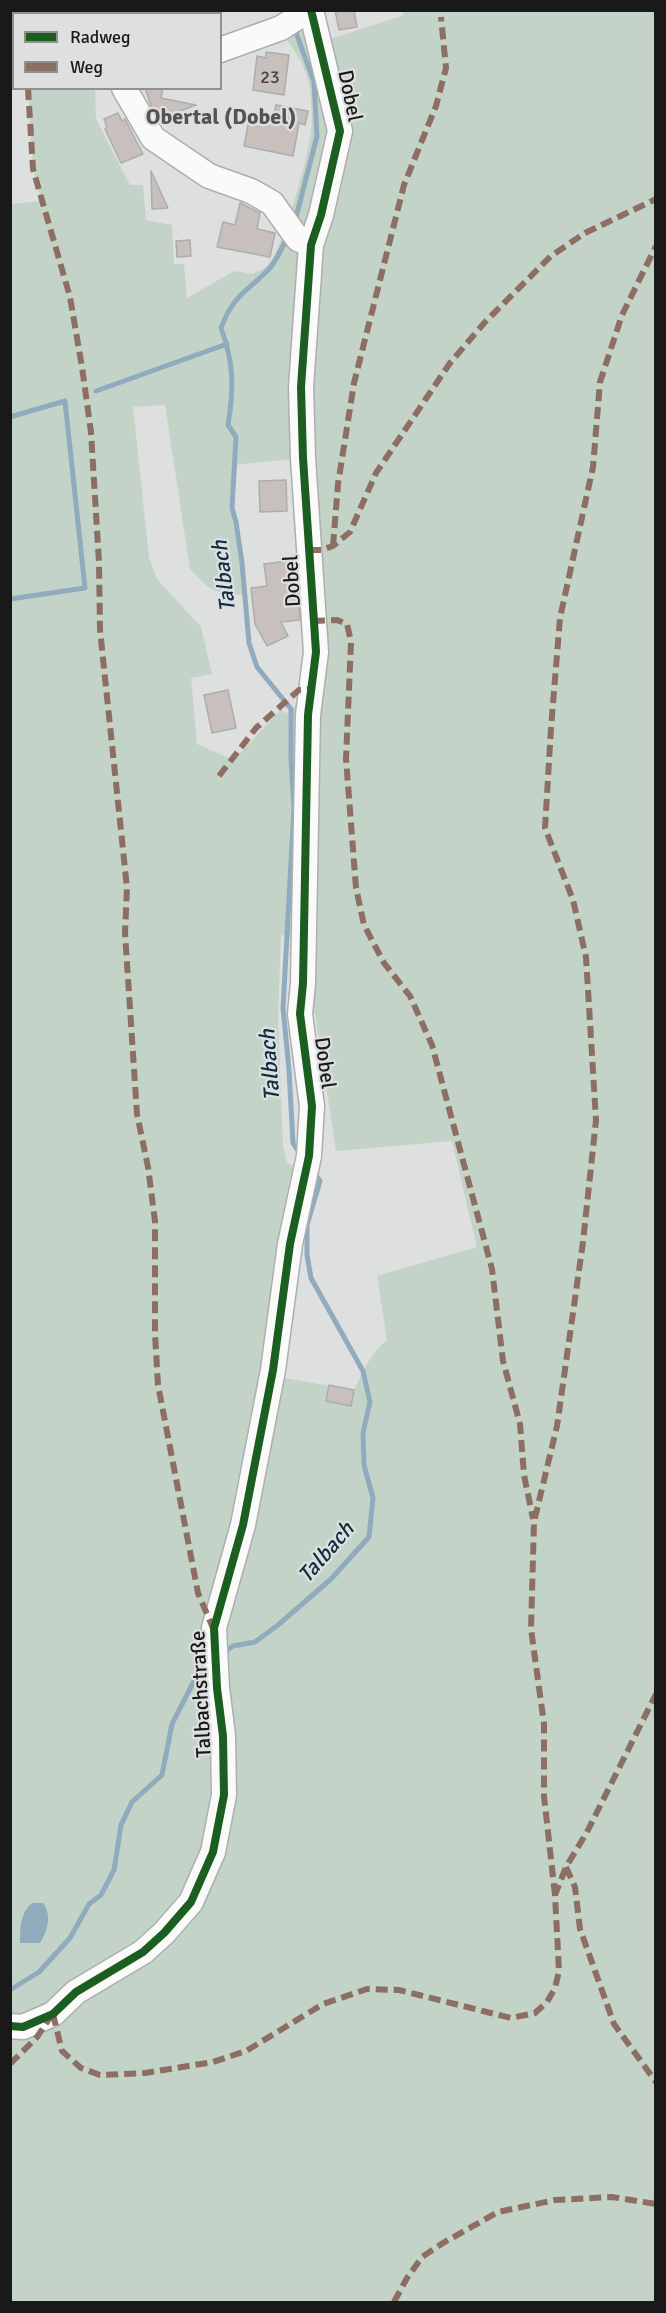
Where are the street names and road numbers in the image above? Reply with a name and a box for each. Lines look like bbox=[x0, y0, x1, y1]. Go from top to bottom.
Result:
street label: Dobel bbox=[331, 68, 367, 124]
street label: Dobel bbox=[279, 554, 307, 608]
street label: Dobel bbox=[308, 1035, 340, 1091]
street label: Talbachstraße bbox=[186, 1630, 218, 1758]

